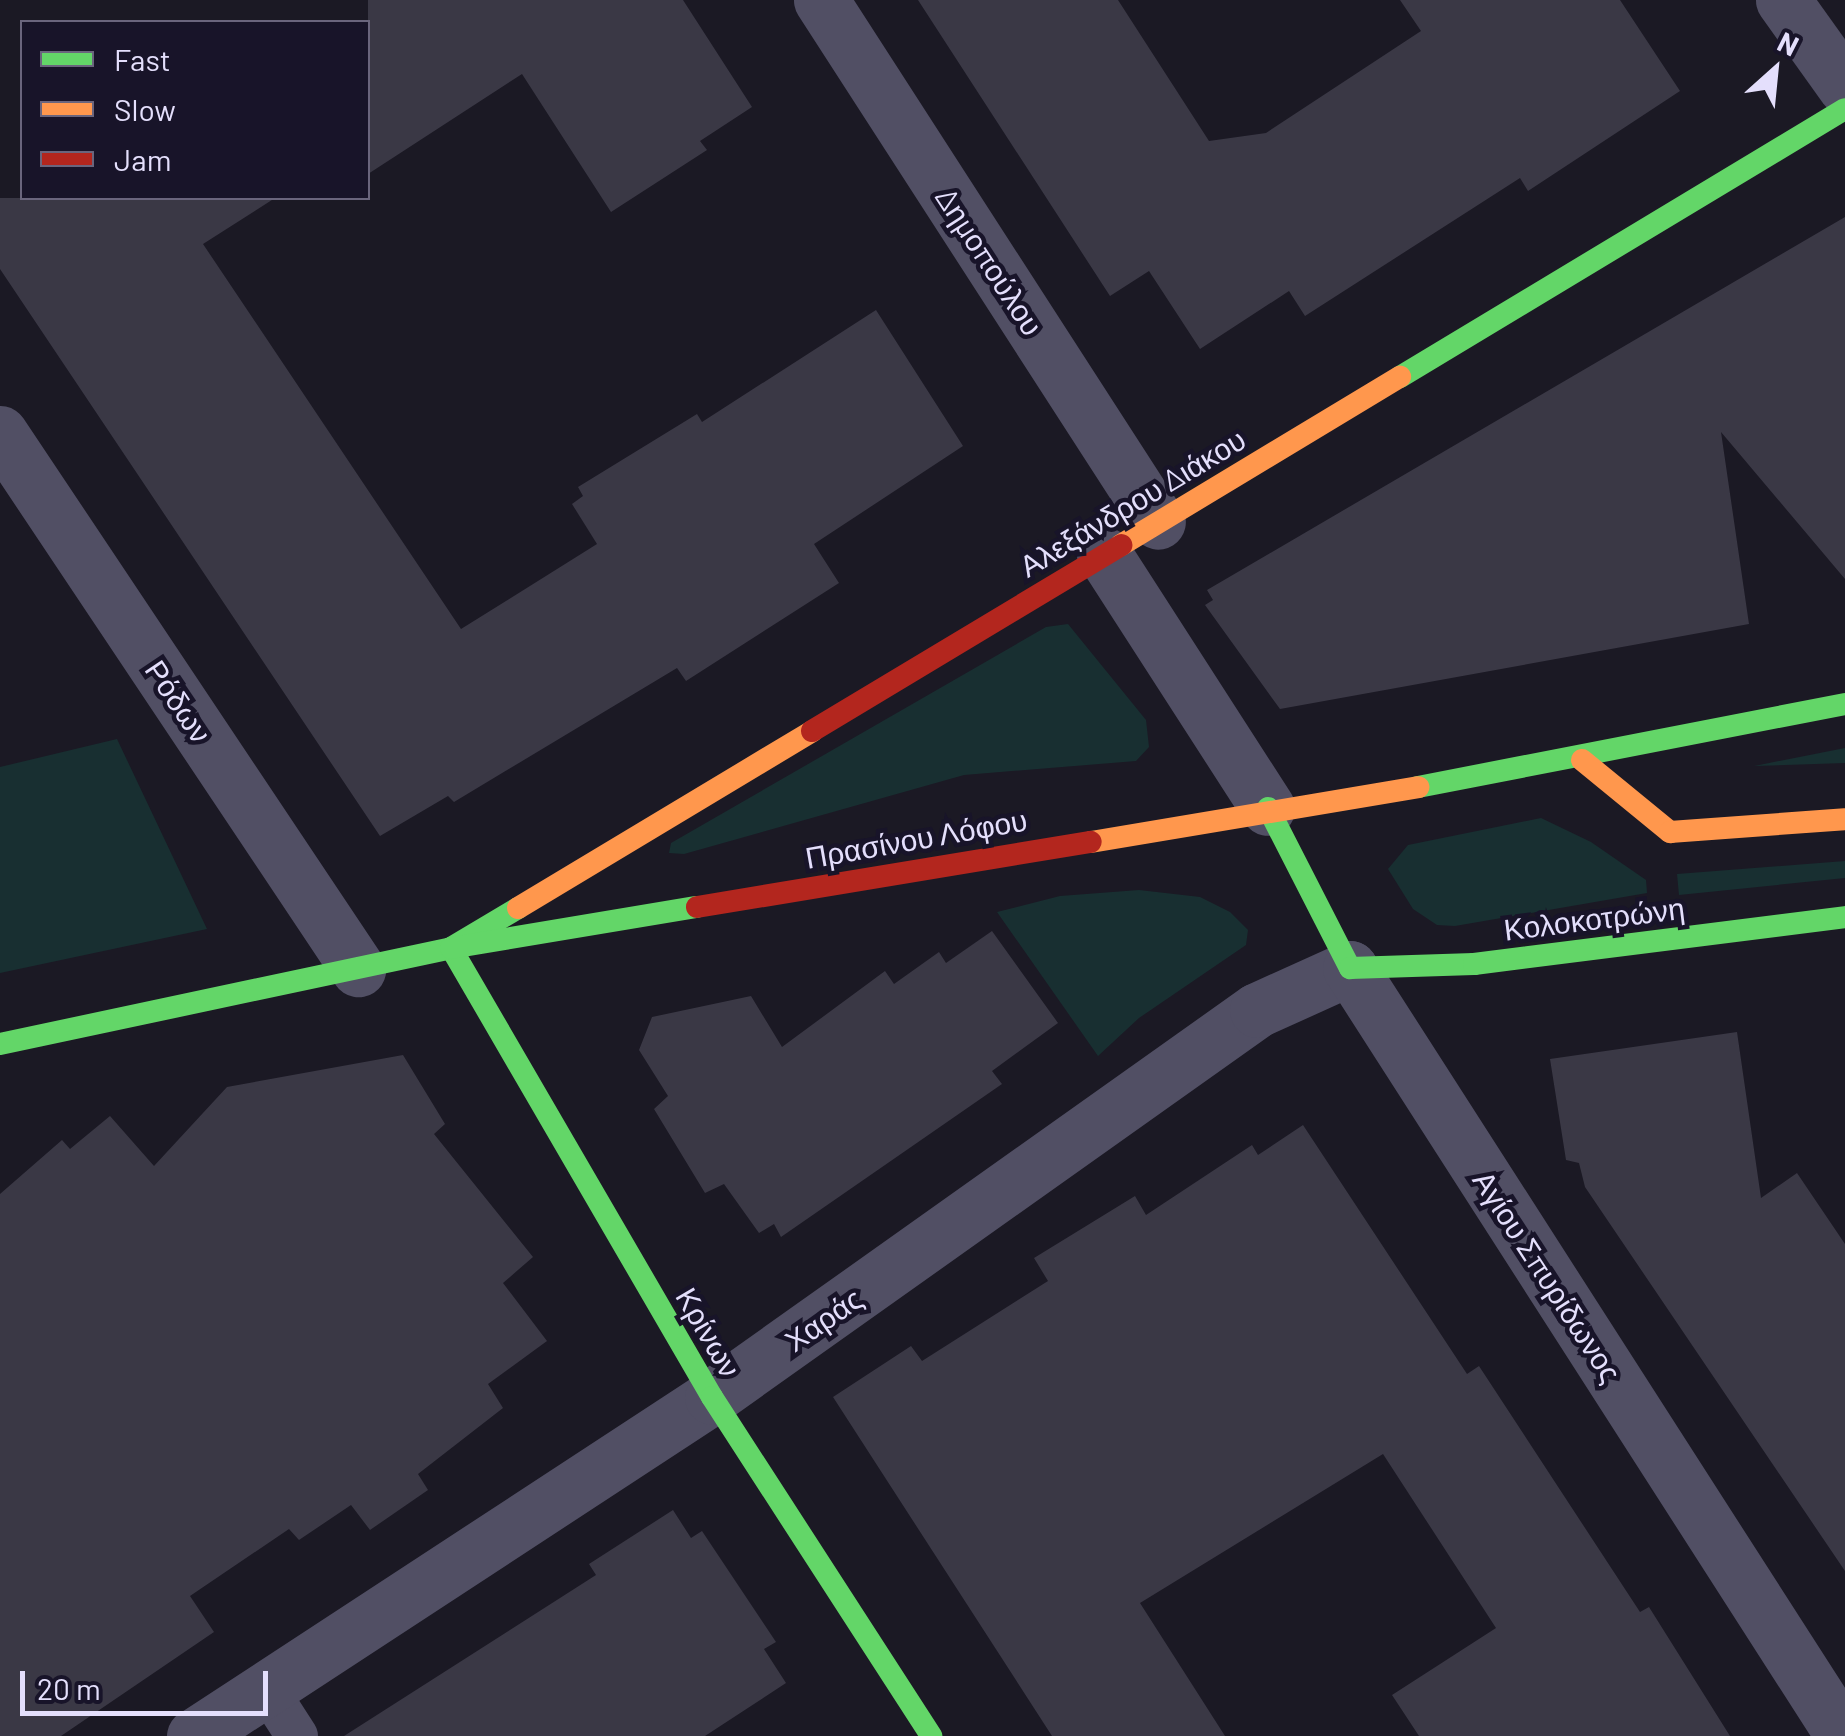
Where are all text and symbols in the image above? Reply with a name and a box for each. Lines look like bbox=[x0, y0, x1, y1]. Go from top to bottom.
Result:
legend bbox=[20, 20, 370, 200]
north arrow bbox=[1725, 20, 1825, 120]
text: N bbox=[1773, 24, 1805, 63]
text: Fast bbox=[114, 41, 171, 77]
text: Slow bbox=[114, 91, 176, 127]
text: Jam bbox=[114, 141, 171, 177]
street label: Δημοπούλου bbox=[929, 180, 1051, 342]
street label: Αλεξάνδρου Διάκου bbox=[1013, 420, 1251, 584]
street label: Ρόδων bbox=[138, 653, 220, 749]
street label: Πρασίνου Λόφου bbox=[802, 801, 1030, 875]
street label: Κολοκοτρώνη bbox=[1502, 889, 1686, 947]
street label: Αγίου Σπυρίδωνος bbox=[1466, 1164, 1630, 1388]
street label: Χαράς bbox=[777, 1280, 869, 1358]
street label: Κρίνων bbox=[669, 1281, 749, 1383]
scale bar bbox=[25, 1651, 272, 1713]
text: 20 m bbox=[37, 1670, 101, 1706]

